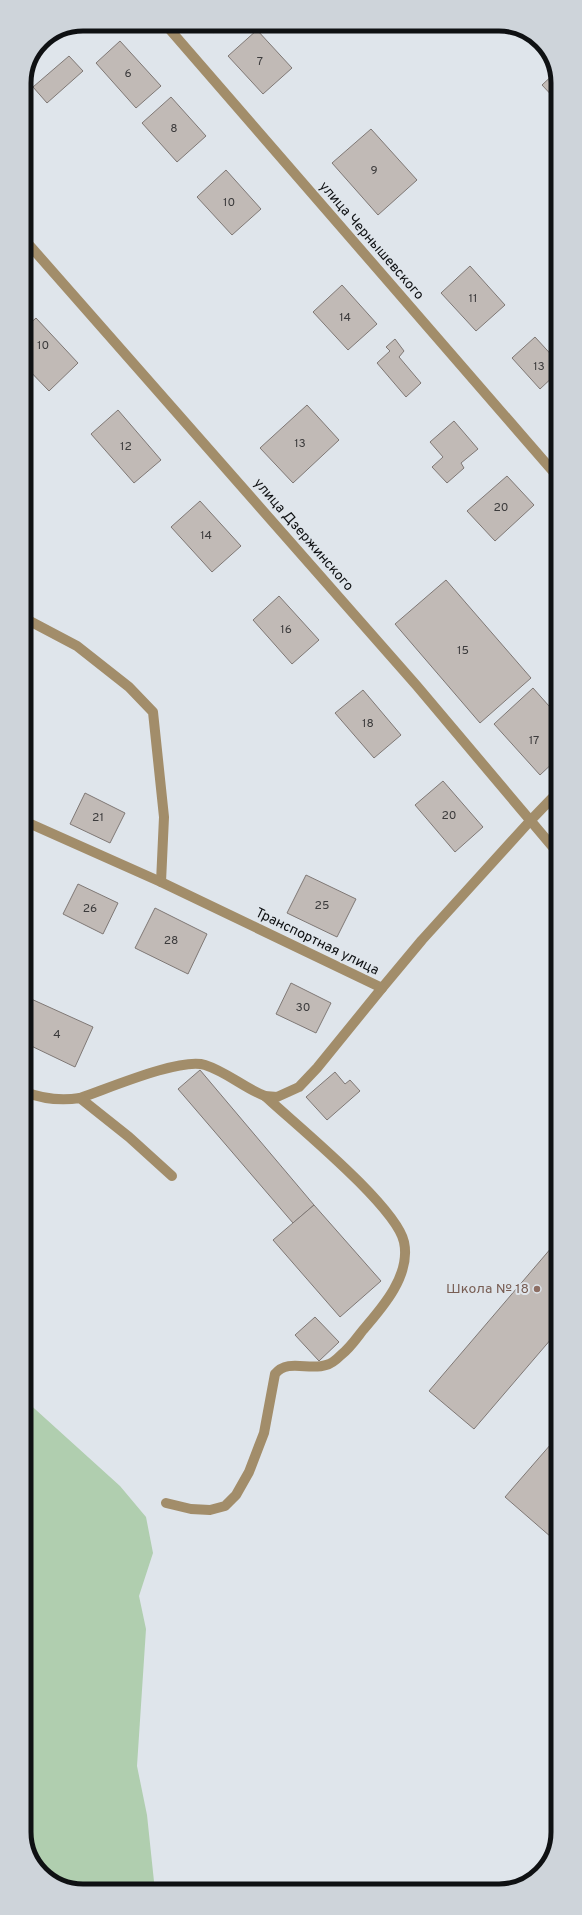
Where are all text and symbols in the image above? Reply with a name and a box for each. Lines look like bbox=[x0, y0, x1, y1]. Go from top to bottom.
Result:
house number: 7 bbox=[257, 54, 263, 70]
house number: 6 bbox=[124, 66, 132, 82]
house number: 8 bbox=[170, 121, 178, 137]
house number: 9 bbox=[370, 163, 378, 179]
street label: улица Чернышевского bbox=[315, 178, 427, 304]
house number: 10 bbox=[223, 195, 235, 211]
house number: 11 bbox=[469, 291, 477, 307]
house number: 14 bbox=[339, 310, 351, 326]
house number: 10 bbox=[37, 338, 49, 354]
house number: 13 bbox=[533, 359, 545, 375]
house number: 13 bbox=[294, 436, 306, 452]
house number: 12 bbox=[120, 439, 132, 455]
street label: улица Дзержинского bbox=[249, 475, 357, 595]
house number: 20 bbox=[493, 500, 509, 516]
house number: 14 bbox=[200, 528, 212, 544]
house number: 16 bbox=[280, 622, 292, 638]
house number: 15 bbox=[457, 643, 469, 659]
house number: 18 bbox=[362, 716, 374, 732]
house number: 17 bbox=[529, 733, 539, 749]
house number: 20 bbox=[441, 808, 457, 824]
house number: 21 bbox=[92, 810, 104, 826]
house number: 25 bbox=[315, 898, 329, 914]
house number: 26 bbox=[83, 901, 97, 917]
street label: Транспортная улица bbox=[252, 905, 382, 979]
house number: 28 bbox=[164, 933, 178, 949]
house number: 30 bbox=[296, 1000, 310, 1016]
house number: 4 bbox=[53, 1027, 61, 1043]
place label: Школа № 18 bbox=[446, 1281, 529, 1298]
marker: Школа № 18 bbox=[532, 1284, 542, 1294]

